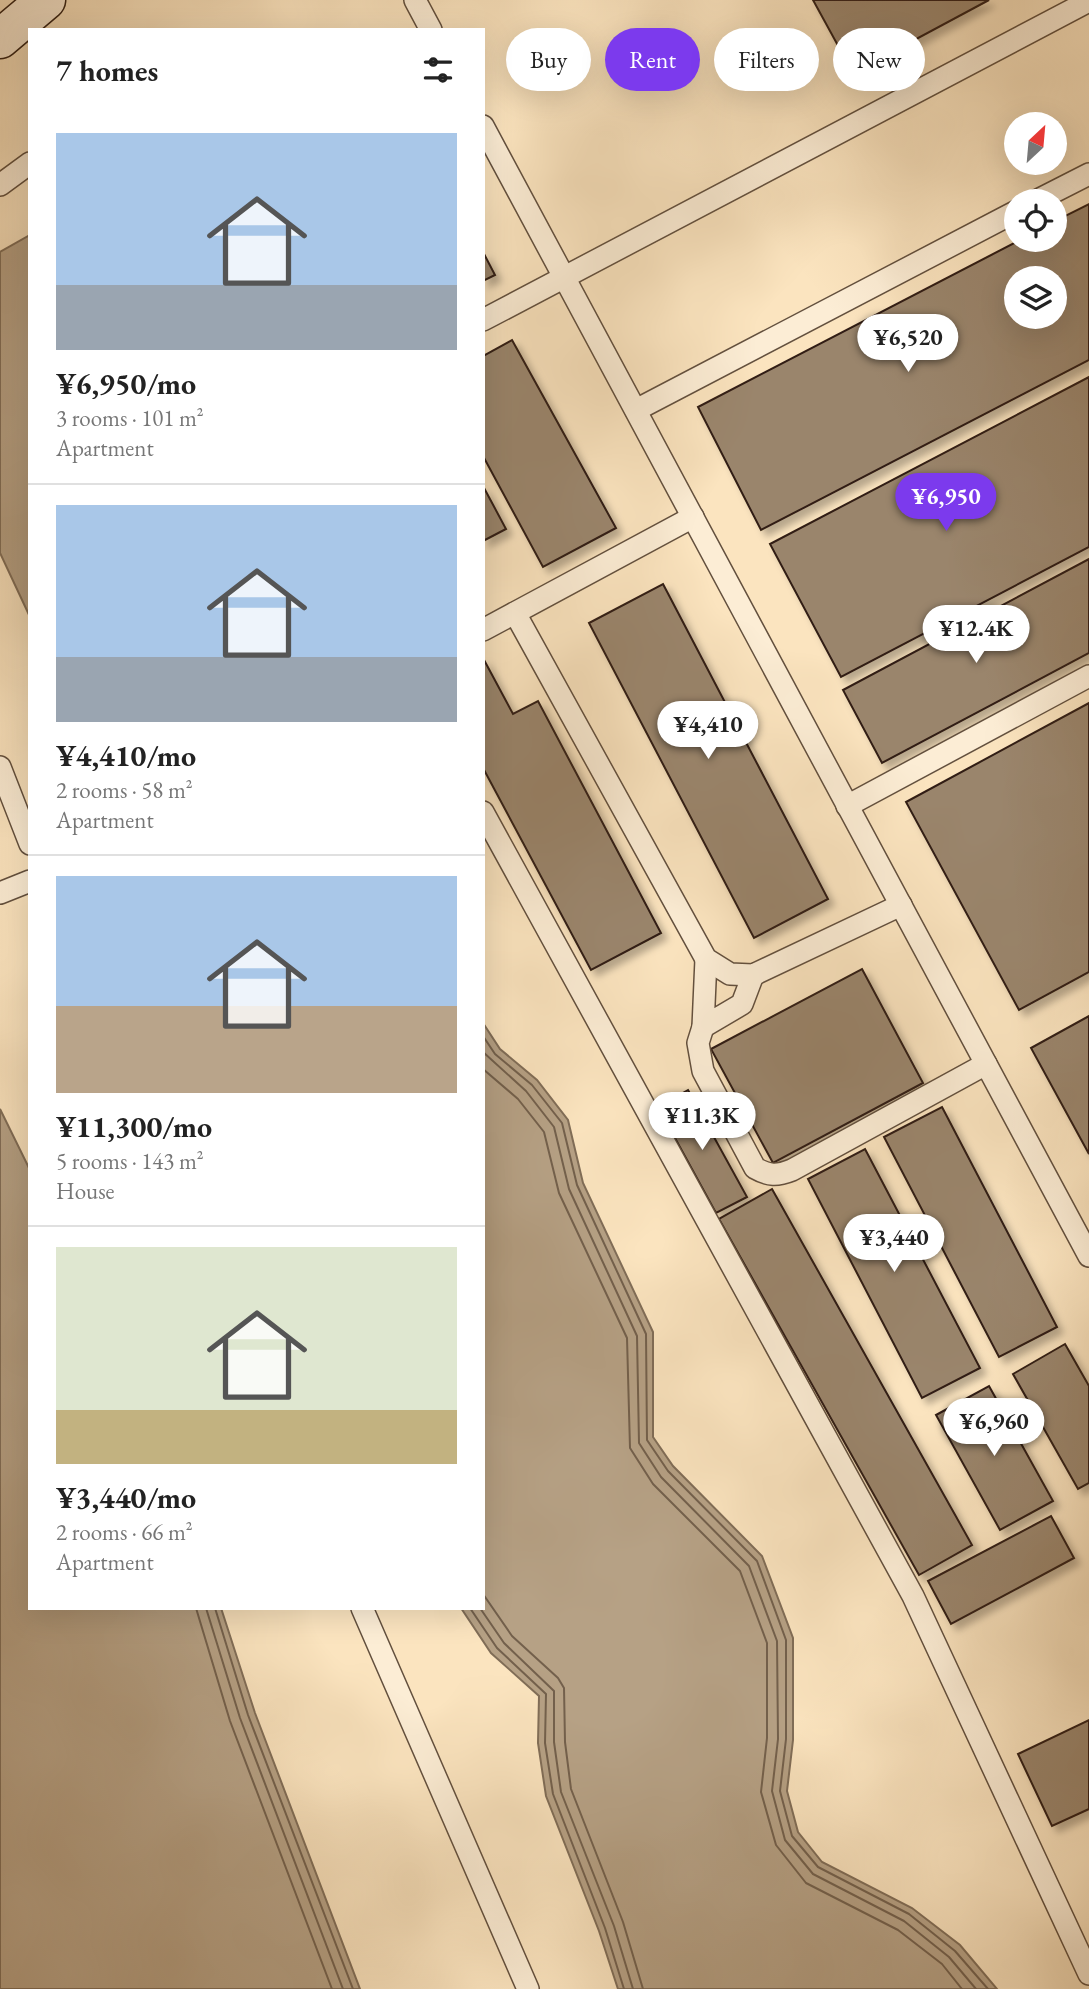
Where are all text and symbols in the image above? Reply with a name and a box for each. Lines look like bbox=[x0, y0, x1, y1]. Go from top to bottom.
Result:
chip: Buy bbox=[506, 28, 591, 91]
chip: Rent bbox=[605, 28, 700, 91]
chip: Filters bbox=[714, 28, 819, 91]
chip: New bbox=[833, 28, 925, 91]
text: 7 homes bbox=[56, 51, 158, 90]
icon: filters bbox=[419, 51, 457, 89]
north arrow bbox=[1004, 112, 1068, 175]
map controls bbox=[1004, 112, 1067, 329]
icon: home bbox=[194, 178, 320, 304]
button: locate bbox=[1004, 189, 1067, 252]
button: layers bbox=[1004, 266, 1067, 329]
pin: ¥6,520 bbox=[851, 314, 965, 374]
text: ¥6,520 bbox=[873, 322, 943, 352]
text: ¥6,950/mo bbox=[56, 364, 196, 403]
text: 3 rooms · 101 m² bbox=[56, 403, 204, 433]
text: Apartment bbox=[56, 433, 154, 463]
pin: ¥6,950 bbox=[889, 474, 1003, 533]
text: ¥6,950 bbox=[911, 481, 981, 511]
icon: home bbox=[194, 550, 320, 676]
pin: ¥12.4K bbox=[919, 606, 1033, 665]
text: ¥12.4K bbox=[939, 613, 1013, 643]
pin: ¥4,410 bbox=[651, 702, 765, 761]
text: ¥4,410 bbox=[673, 709, 743, 739]
text: ¥4,410/mo bbox=[56, 736, 196, 775]
text: 2 rooms · 58 m² bbox=[56, 775, 193, 805]
text: Apartment bbox=[56, 805, 154, 835]
icon: home bbox=[194, 921, 320, 1047]
pin: ¥11.3K bbox=[645, 1092, 759, 1152]
text: ¥11.3K bbox=[665, 1100, 739, 1130]
text: ¥11,300/mo bbox=[56, 1107, 212, 1146]
text: 5 rooms · 143 m² bbox=[56, 1146, 204, 1176]
text: House bbox=[56, 1176, 115, 1206]
pin: ¥3,440 bbox=[837, 1214, 951, 1274]
text: ¥3,440 bbox=[859, 1222, 929, 1252]
icon: home bbox=[194, 1292, 320, 1418]
pin: ¥6,960 bbox=[937, 1398, 1051, 1458]
text: ¥6,960 bbox=[959, 1406, 1029, 1436]
text: ¥3,440/mo bbox=[56, 1478, 196, 1517]
text: 2 rooms · 66 m² bbox=[56, 1517, 193, 1547]
text: Apartment bbox=[56, 1547, 154, 1577]

